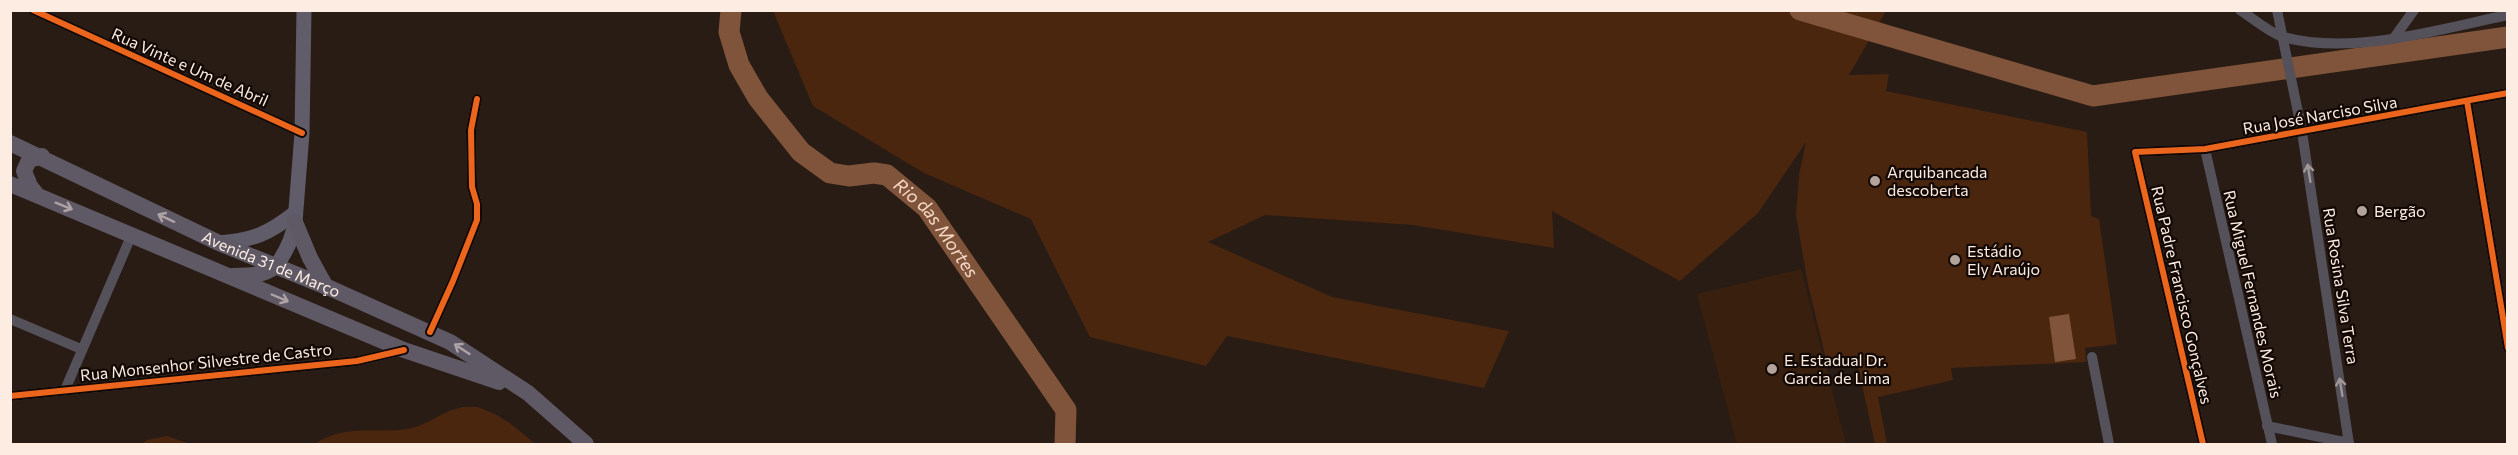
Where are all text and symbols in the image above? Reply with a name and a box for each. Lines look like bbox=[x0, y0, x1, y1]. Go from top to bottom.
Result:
street label: Rua Vinte e Um de Abril bbox=[109, 23, 271, 110]
street label: Rua José Narciso Silva bbox=[2241, 92, 2399, 137]
place label: Arquibancada descoberta bbox=[1887, 162, 1987, 199]
one-way arrow bbox=[2303, 164, 2314, 183]
water label: Rio das Mortes bbox=[890, 173, 984, 282]
marker: Arquibancada descoberta bbox=[1868, 174, 1882, 188]
street label: Rua Padre Francisco Gonçalves bbox=[2148, 184, 2217, 406]
street label: Rua Miguel Fernandes Morais bbox=[2220, 188, 2287, 400]
place label: Bergão bbox=[2374, 201, 2426, 220]
one-way arrow bbox=[55, 202, 73, 213]
marker: Bergão bbox=[2355, 204, 2369, 218]
street label: Rua Rosina Silva Terra bbox=[2320, 206, 2363, 365]
one-way arrow bbox=[157, 212, 175, 224]
street label: Avenida 31 de Março bbox=[199, 226, 344, 301]
place label: Estádio Ely Araújo bbox=[1967, 241, 2040, 278]
marker: Estádio Ely Araújo bbox=[1948, 253, 1962, 267]
one-way arrow bbox=[271, 293, 289, 305]
street label: Rua Monsenhor Silvestre de Castro bbox=[79, 339, 333, 384]
one-way arrow bbox=[454, 343, 470, 355]
place label: E. Estadual Dr. Garcia de Lima bbox=[1784, 350, 1890, 387]
marker: E. Estadual Dr. Garcia de Lima bbox=[1765, 362, 1779, 376]
one-way arrow bbox=[2335, 377, 2346, 397]

